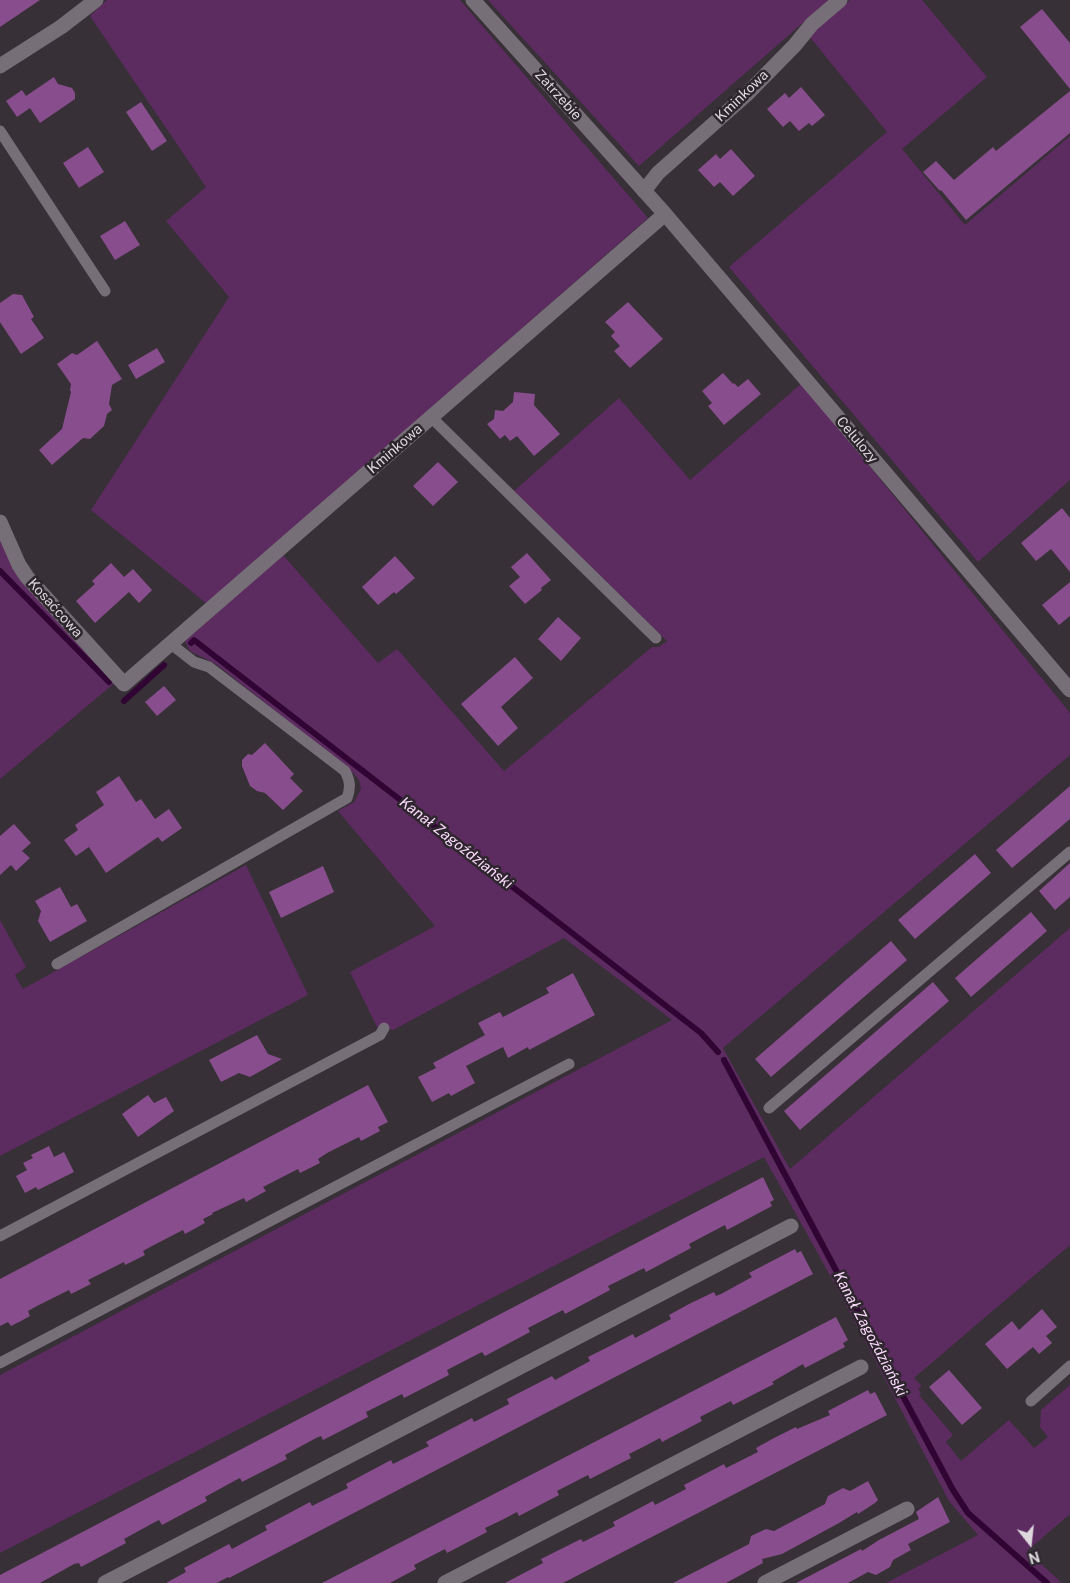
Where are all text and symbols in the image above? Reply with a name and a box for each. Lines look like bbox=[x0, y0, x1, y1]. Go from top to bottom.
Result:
street label: Zatrzebie bbox=[531, 66, 585, 124]
street label: Kminkowa bbox=[712, 67, 772, 125]
street label: Celulozy bbox=[833, 413, 881, 467]
street label: Kminkowa bbox=[364, 421, 426, 477]
street label: Kosaćcowa bbox=[24, 575, 86, 641]
water label: Kanał Zagoździański bbox=[396, 793, 516, 893]
water label: Kanał Zagoździański bbox=[829, 1268, 911, 1400]
north arrow bbox=[1005, 1518, 1055, 1568]
text: N bbox=[1027, 1548, 1042, 1567]

